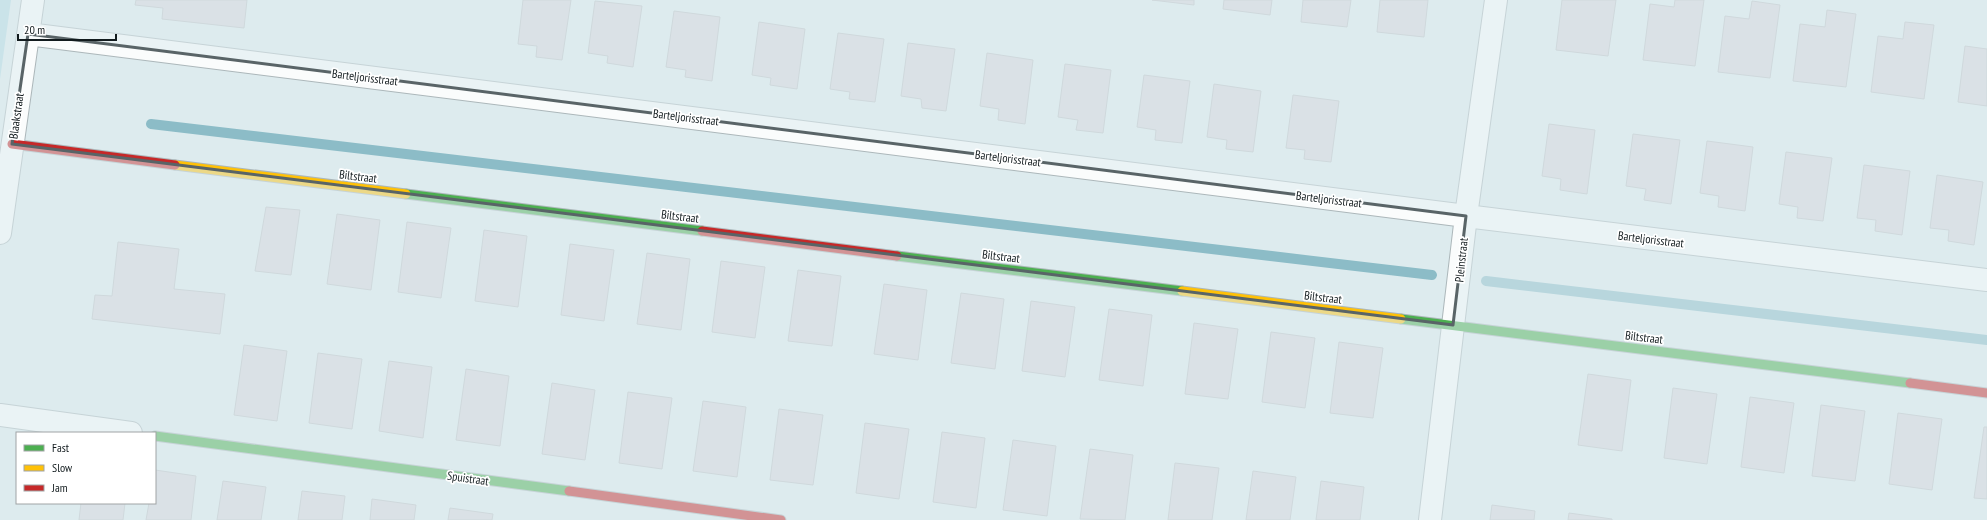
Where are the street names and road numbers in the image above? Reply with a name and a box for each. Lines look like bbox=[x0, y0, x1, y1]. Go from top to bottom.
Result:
street label: Barteljorisstraat bbox=[331, 66, 399, 89]
street label: Blaakstraat bbox=[5, 91, 27, 140]
street label: Barteljorisstraat bbox=[652, 106, 720, 129]
street label: Barteljorisstraat bbox=[974, 147, 1042, 170]
street label: Biltstraat bbox=[338, 166, 378, 186]
street label: Barteljorisstraat bbox=[1295, 188, 1363, 211]
street label: Biltstraat bbox=[660, 206, 700, 226]
street label: Barteljorisstraat bbox=[1617, 228, 1685, 251]
street label: Pleinstraat bbox=[1451, 236, 1471, 283]
street label: Biltstraat bbox=[981, 246, 1021, 266]
street label: Biltstraat bbox=[1303, 287, 1343, 307]
street label: Biltstraat bbox=[1624, 327, 1664, 347]
street label: Spuistraat bbox=[446, 468, 490, 488]

